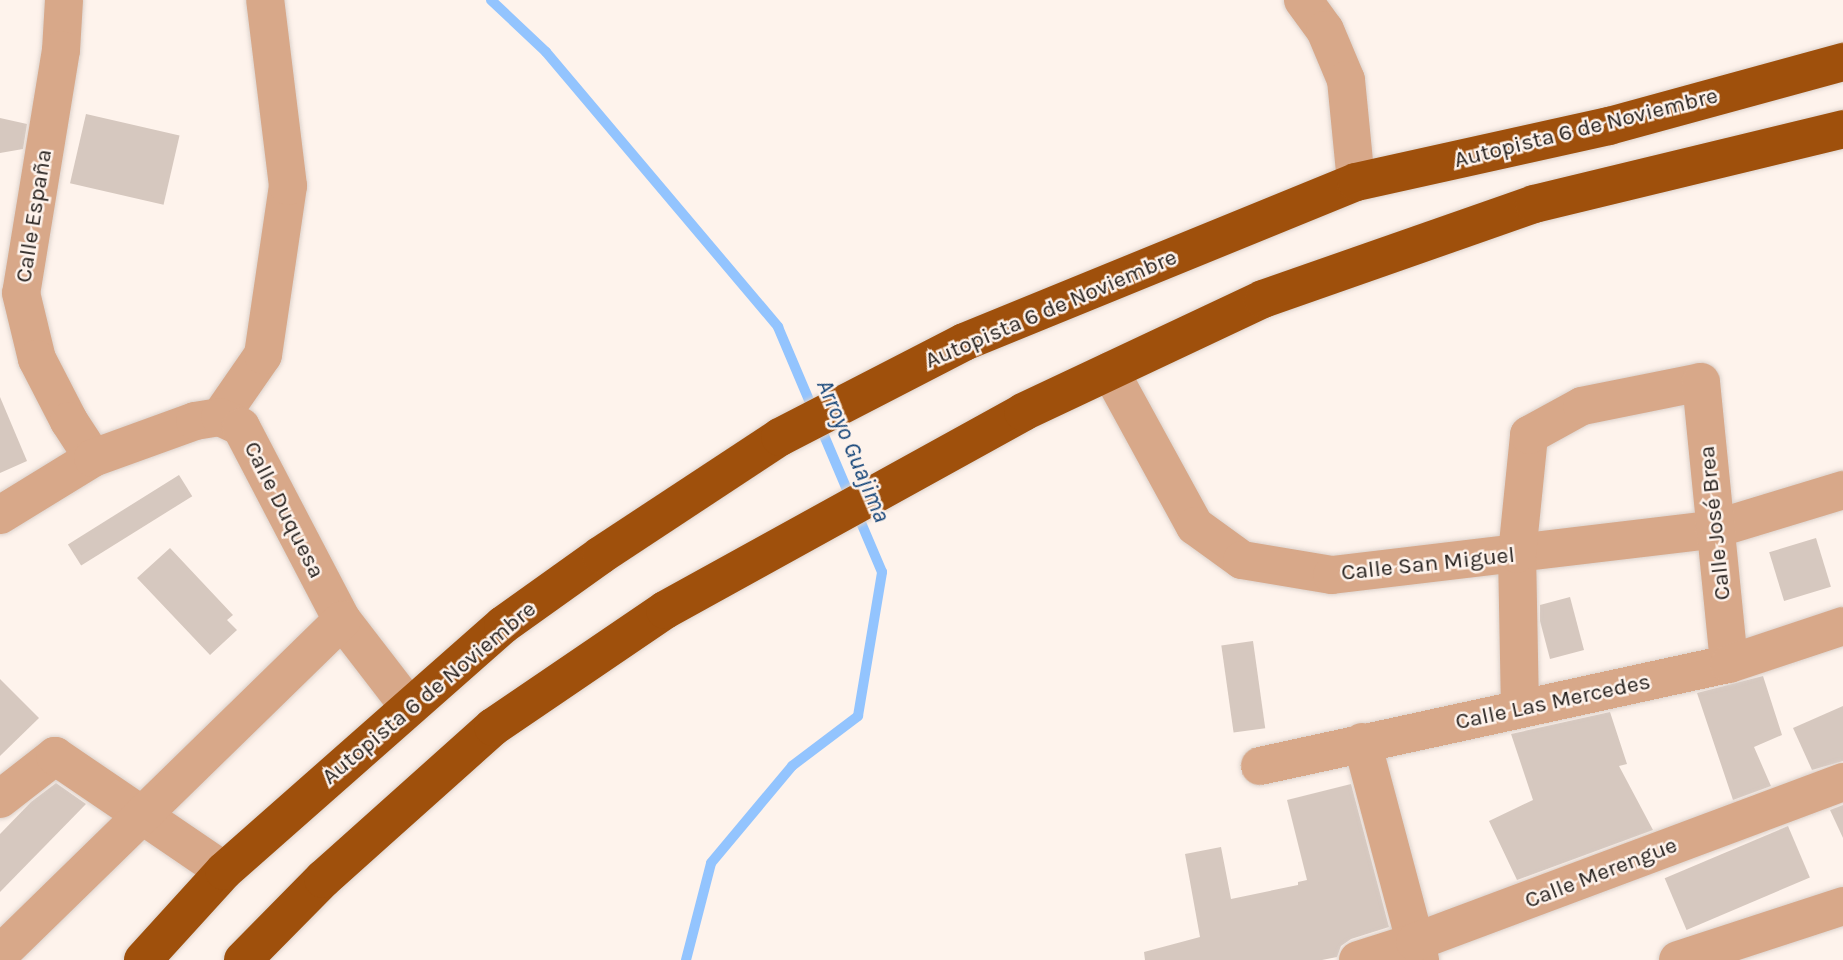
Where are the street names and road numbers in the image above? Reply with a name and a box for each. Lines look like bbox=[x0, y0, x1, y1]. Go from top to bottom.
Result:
street label: Autopista 6 de Noviembre bbox=[1451, 82, 1721, 174]
street label: Calle España bbox=[10, 147, 58, 285]
street label: Autopista 6 de Noviembre bbox=[921, 243, 1181, 375]
street label: Calle Duquesa bbox=[238, 437, 330, 583]
street label: Calle José Brea bbox=[1693, 444, 1737, 602]
street label: Calle San Miguel bbox=[1340, 541, 1516, 587]
street label: Autopista 6 de Noviembre bbox=[316, 595, 542, 791]
street label: Calle Las Mercedes bbox=[1453, 668, 1653, 736]
street label: Calle Merengue bbox=[1521, 831, 1681, 915]

